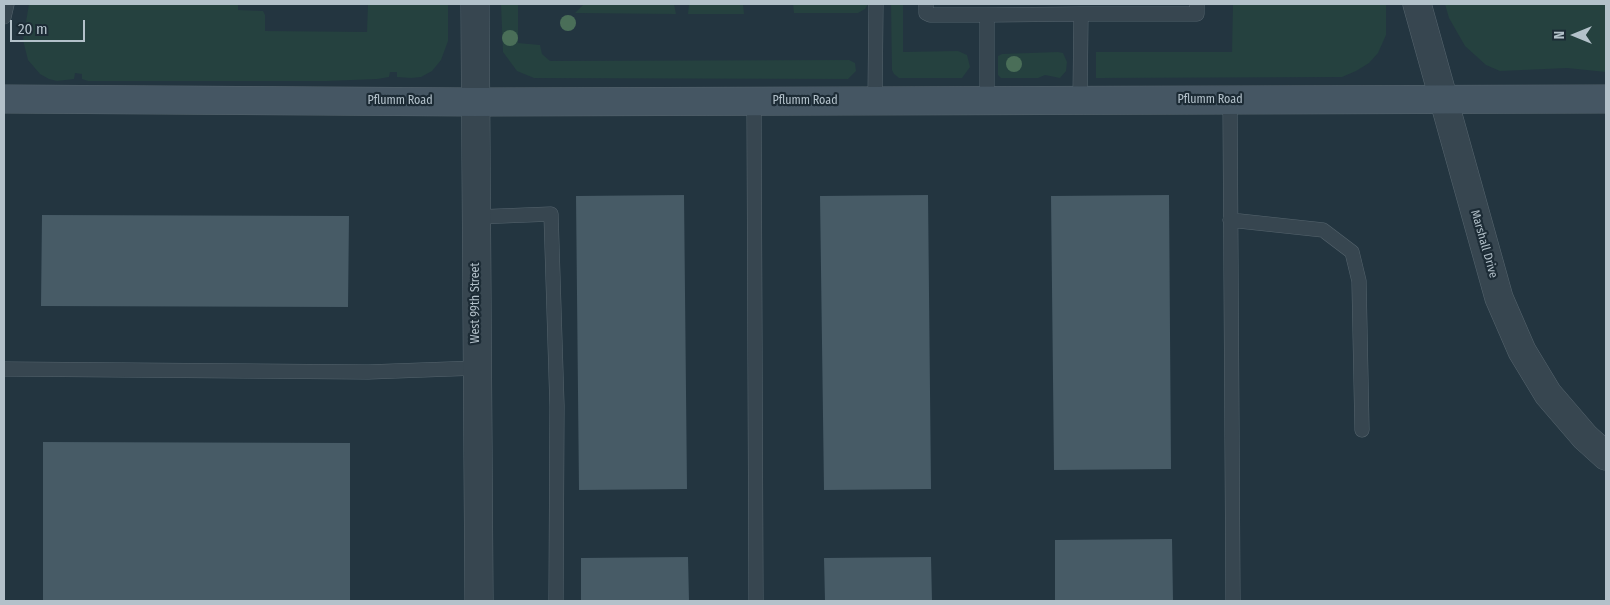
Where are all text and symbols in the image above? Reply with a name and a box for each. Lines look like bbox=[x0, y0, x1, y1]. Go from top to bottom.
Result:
scale bar bbox=[12, 10, 88, 42]
north arrow bbox=[1550, 10, 1600, 60]
text: 20 m bbox=[18, 20, 48, 38]
text: N bbox=[1551, 31, 1568, 39]
street label: Pflumm Road bbox=[1177, 93, 1243, 107]
street label: Pflumm Road bbox=[367, 94, 433, 108]
street label: Pflumm Road bbox=[772, 94, 838, 108]
street label: Marshall Drive bbox=[1467, 208, 1501, 280]
street label: West 99th Street bbox=[469, 263, 483, 343]

